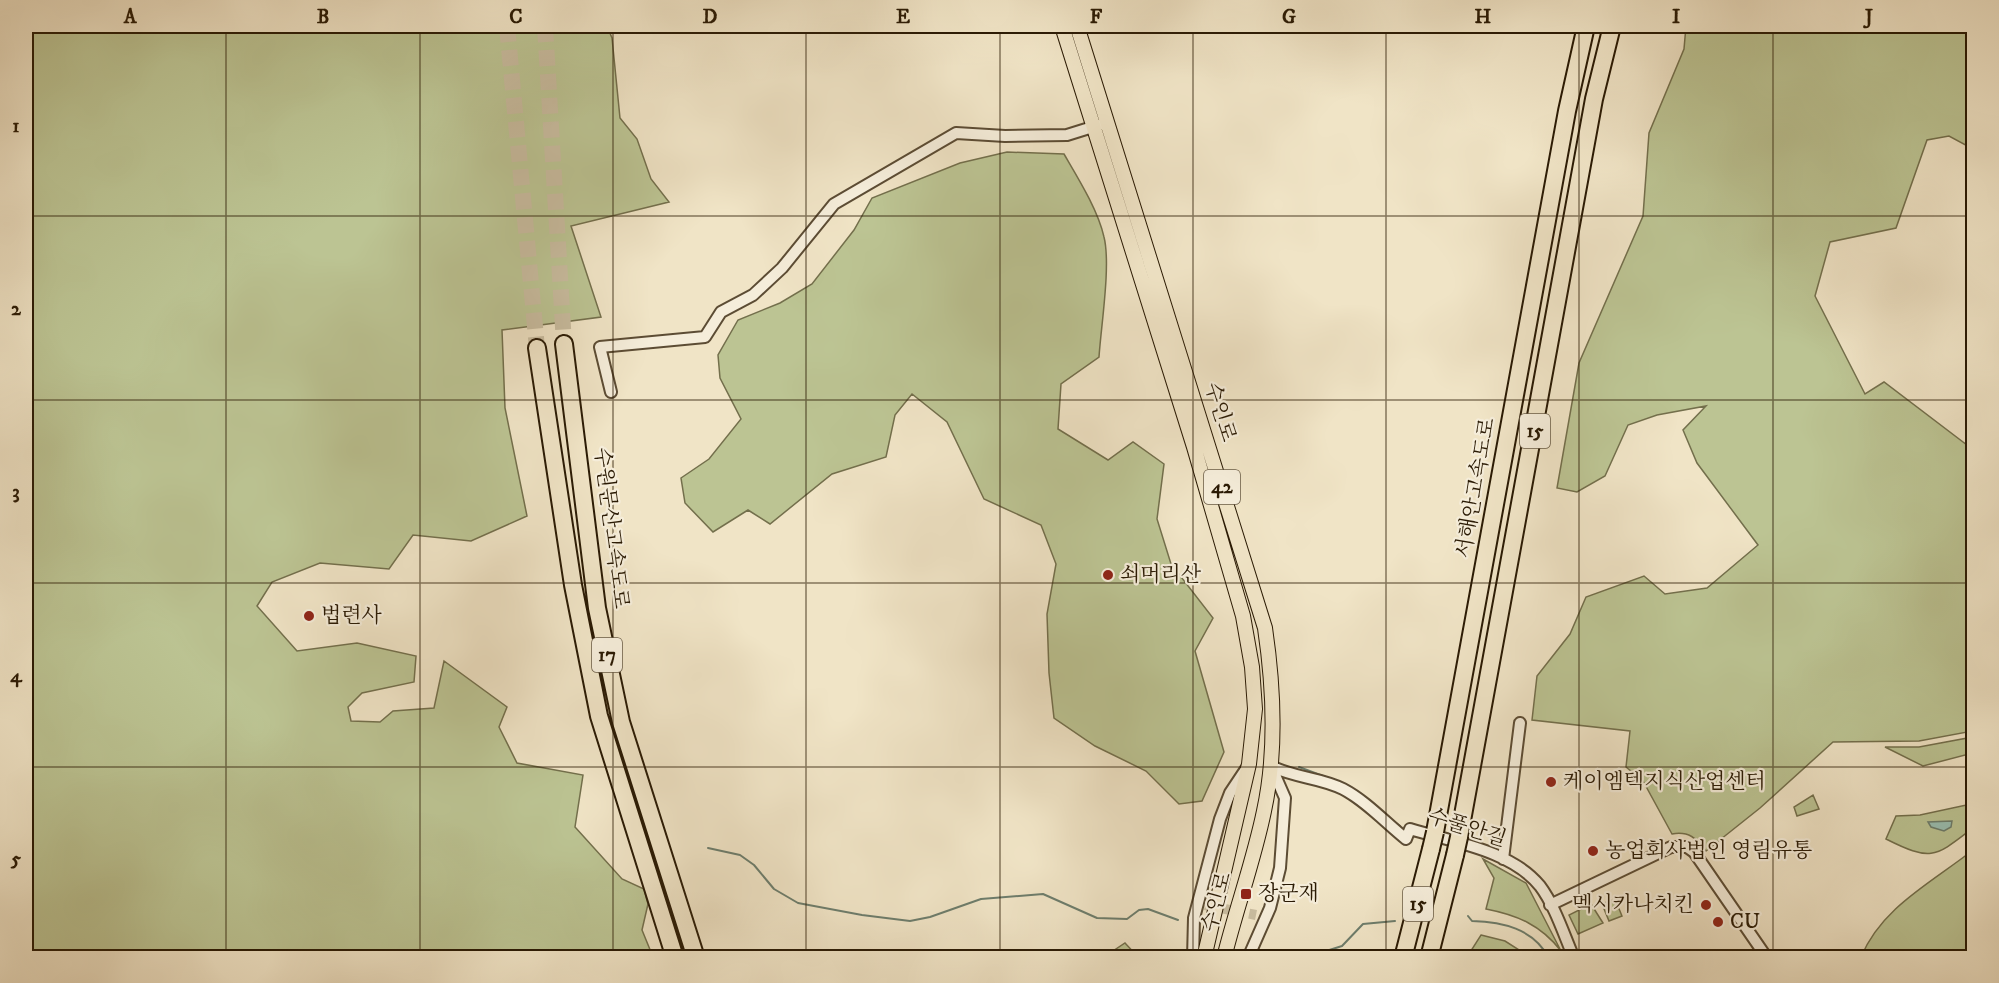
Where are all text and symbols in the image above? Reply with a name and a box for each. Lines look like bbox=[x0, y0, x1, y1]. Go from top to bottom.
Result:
text: A bbox=[123, 5, 138, 30]
text: B bbox=[317, 5, 329, 30]
text: C bbox=[509, 5, 523, 30]
text: D bbox=[703, 5, 718, 30]
text: E bbox=[896, 5, 910, 30]
text: F bbox=[1090, 5, 1103, 30]
text: G bbox=[1282, 5, 1296, 30]
text: H bbox=[1475, 5, 1492, 30]
text: I bbox=[1672, 5, 1680, 30]
text: J bbox=[1863, 5, 1873, 30]
text: 1 bbox=[12, 114, 20, 139]
text: 2 bbox=[11, 297, 22, 322]
street label: 수인로 bbox=[1199, 379, 1241, 445]
road number: 15 bbox=[1520, 414, 1550, 448]
street label: 서해안고속도로 bbox=[1451, 416, 1501, 560]
street label: 수원문산고속도로 bbox=[588, 446, 634, 610]
road number: 42 bbox=[1204, 470, 1240, 504]
text: 3 bbox=[12, 480, 20, 505]
place label: 쇠머리산 bbox=[1120, 562, 1202, 588]
marker: 쇠머리산 bbox=[1101, 568, 1115, 582]
place label: 법련사 bbox=[321, 603, 383, 629]
marker: 법련사 bbox=[302, 609, 316, 623]
road number: 17 bbox=[592, 638, 622, 672]
text: 4 bbox=[10, 664, 23, 689]
place label: 케이엠텍지식산업센터 bbox=[1563, 769, 1766, 795]
marker: 케이엠텍지식산업센터 bbox=[1544, 775, 1558, 789]
street label: 수풀안길 bbox=[1424, 803, 1510, 853]
place label: 농업회사법인 영림유통 bbox=[1605, 838, 1812, 864]
marker: 농업회사법인 영림유통 bbox=[1586, 844, 1600, 858]
text: 5 bbox=[10, 847, 21, 872]
street label: 수인로 bbox=[1197, 869, 1237, 935]
place label: 장군재 bbox=[1258, 881, 1319, 907]
marker: 장군재 bbox=[1239, 887, 1253, 901]
road number: 15 bbox=[1403, 887, 1433, 921]
place label: 멕시카나치킨 bbox=[1572, 892, 1694, 918]
marker: 멕시카나치킨 bbox=[1699, 898, 1713, 912]
place label: CU bbox=[1730, 909, 1760, 935]
marker: CU bbox=[1711, 915, 1725, 929]

